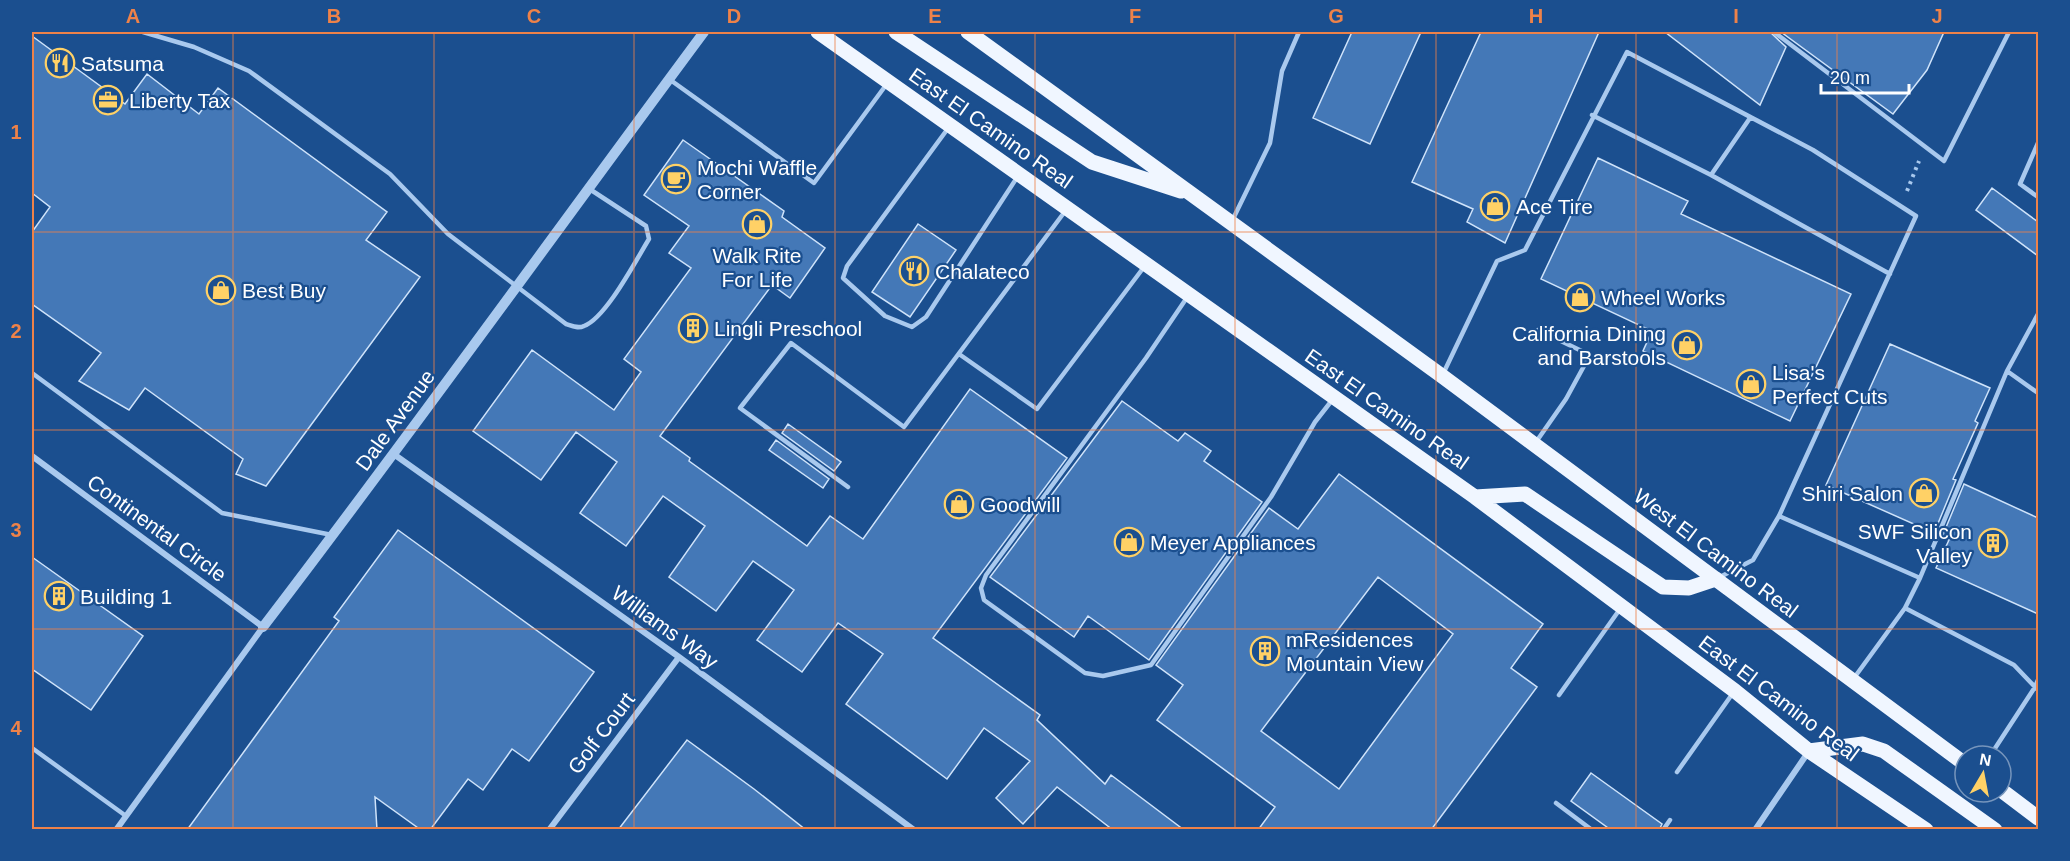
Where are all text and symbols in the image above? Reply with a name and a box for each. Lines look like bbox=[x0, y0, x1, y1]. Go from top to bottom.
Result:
text: A bbox=[126, 5, 140, 27]
text: B bbox=[327, 5, 341, 27]
text: C bbox=[527, 5, 541, 27]
text: D bbox=[727, 5, 741, 27]
text: E bbox=[928, 5, 942, 27]
text: F bbox=[1129, 5, 1141, 27]
text: G bbox=[1328, 5, 1344, 27]
text: H bbox=[1529, 5, 1543, 27]
text: I bbox=[1733, 5, 1739, 27]
text: J bbox=[1931, 5, 1943, 27]
restaurant icon: Satsuma bbox=[44, 47, 76, 79]
place label: Satsuma bbox=[81, 52, 164, 75]
scale bar bbox=[1821, 57, 1910, 95]
street label: East El Camino Real bbox=[905, 63, 1077, 193]
text: 20 m bbox=[1830, 68, 1870, 88]
office icon: Liberty Tax bbox=[92, 84, 124, 116]
place label: Liberty Tax bbox=[129, 89, 231, 112]
text: 1 bbox=[10, 121, 22, 143]
place label: Mochi Waffle Corner bbox=[697, 156, 817, 203]
cafe icon: Mochi Waffle Corner bbox=[660, 163, 692, 195]
shop icon: Ace Tire bbox=[1479, 190, 1511, 222]
place label: Ace Tire bbox=[1516, 195, 1593, 218]
shop icon: Walk Rite For Life bbox=[741, 208, 773, 240]
place label: Walk Rite For Life bbox=[712, 244, 802, 291]
restaurant icon: Chalateco bbox=[898, 255, 930, 287]
place label: Chalateco bbox=[935, 260, 1030, 283]
shop icon: Best Buy bbox=[205, 274, 237, 306]
place label: Best Buy bbox=[242, 279, 327, 302]
shop icon: Wheel Works bbox=[1564, 281, 1596, 313]
place label: Wheel Works bbox=[1601, 286, 1725, 309]
building icon: Lingli Preschool bbox=[677, 312, 709, 344]
place label: Lingli Preschool bbox=[714, 317, 862, 340]
text: 2 bbox=[10, 320, 22, 342]
place label: California Dining and Barstools bbox=[1512, 322, 1666, 369]
shop icon: California Dining and Barstools bbox=[1671, 329, 1703, 361]
street label: East El Camino Real bbox=[1301, 344, 1473, 474]
place label: Lisa's Perfect Cuts bbox=[1772, 361, 1888, 408]
street label: Dale Avenue bbox=[351, 365, 439, 475]
shop icon: Lisa's Perfect Cuts bbox=[1735, 368, 1767, 400]
street label: Continental Circle bbox=[83, 470, 231, 586]
shop icon: Shiri Salon bbox=[1908, 477, 1940, 509]
place label: Shiri Salon bbox=[1801, 482, 1903, 505]
street label: West El Camino Real bbox=[1630, 484, 1802, 622]
shop icon: Goodwill bbox=[943, 488, 975, 520]
place label: Goodwill bbox=[980, 493, 1061, 516]
text: 3 bbox=[10, 519, 22, 541]
place label: SWF Silicon Valley bbox=[1858, 520, 1972, 567]
shop icon: Meyer Appliances bbox=[1113, 526, 1145, 558]
building icon: SWF Silicon Valley bbox=[1977, 527, 2009, 559]
place label: Meyer Appliances bbox=[1150, 531, 1316, 554]
building icon: Building 1 bbox=[43, 580, 75, 612]
street label: Williams Way bbox=[608, 581, 723, 673]
place label: Building 1 bbox=[80, 585, 172, 608]
place label: mResidences Mountain View bbox=[1286, 628, 1424, 675]
street label: East El Camino Real bbox=[1695, 631, 1863, 765]
building icon: mResidences Mountain View bbox=[1249, 635, 1281, 667]
street label: Golf Court bbox=[563, 688, 639, 778]
text: 4 bbox=[10, 717, 22, 739]
north arrow bbox=[1953, 744, 2013, 804]
text: N bbox=[1978, 750, 1993, 769]

